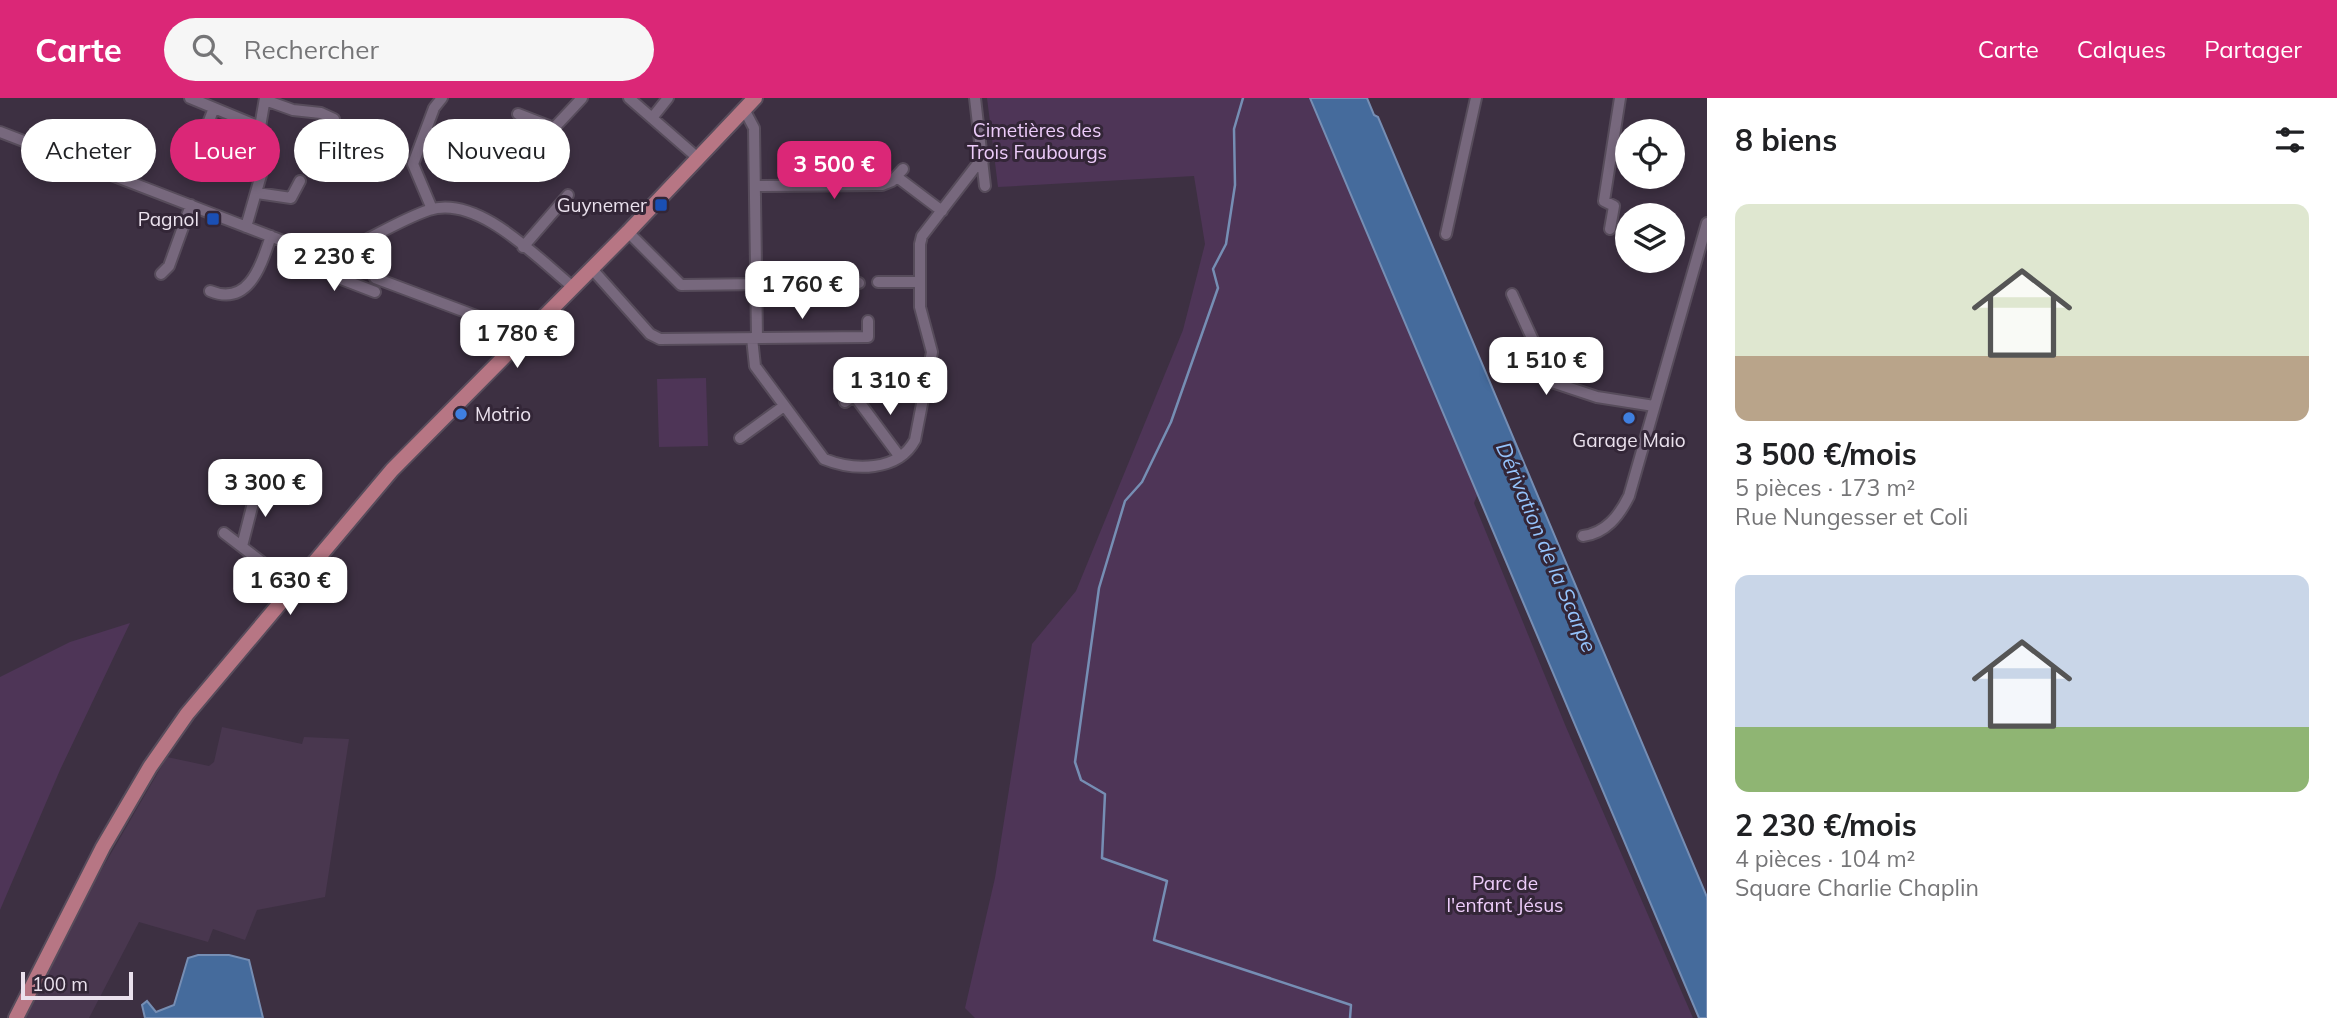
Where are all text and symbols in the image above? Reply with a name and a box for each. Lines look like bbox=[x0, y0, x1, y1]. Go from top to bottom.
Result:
search box bbox=[164, 18, 654, 81]
text: Carte bbox=[35, 29, 122, 70]
icon: search bbox=[188, 30, 226, 68]
text: Rechercher bbox=[244, 33, 379, 66]
text: Carte bbox=[1978, 34, 2039, 64]
text: Calques bbox=[2077, 34, 2166, 64]
text: Partager bbox=[2204, 34, 2302, 64]
park label: Cimetières des Trois Faubourgs bbox=[967, 118, 1107, 164]
chip: Acheter bbox=[21, 119, 156, 182]
chip: Louer bbox=[170, 119, 280, 182]
chip: Filtres bbox=[294, 119, 409, 182]
chip: Nouveau bbox=[423, 119, 570, 182]
map controls bbox=[1615, 119, 1685, 273]
button: locate bbox=[1615, 119, 1685, 189]
text: 8 biens bbox=[1735, 121, 1837, 159]
icon: filters bbox=[2271, 121, 2309, 159]
pin: 3 500 € bbox=[769, 141, 899, 201]
text: 3 500 € bbox=[793, 149, 875, 178]
place label: Guynemer bbox=[557, 193, 647, 217]
marker: Guynemer bbox=[653, 197, 669, 213]
button: layers bbox=[1615, 203, 1685, 273]
place label: Pagnol bbox=[138, 207, 199, 231]
marker: Pagnol bbox=[205, 211, 221, 227]
pin: 2 230 € bbox=[269, 234, 399, 293]
text: 2 230 € bbox=[293, 241, 375, 270]
icon: home bbox=[1959, 250, 2085, 376]
pin: 1 760 € bbox=[737, 262, 867, 321]
text: 1 760 € bbox=[761, 269, 843, 298]
pin: 1 780 € bbox=[452, 310, 582, 370]
text: 1 780 € bbox=[476, 318, 558, 347]
pin: 1 510 € bbox=[1481, 338, 1611, 397]
text: 1 510 € bbox=[1505, 345, 1587, 374]
pin: 1 310 € bbox=[825, 358, 955, 417]
text: 1 310 € bbox=[849, 365, 931, 394]
place label: Motrio bbox=[475, 402, 531, 426]
marker: Motrio bbox=[453, 406, 469, 422]
marker: Garage Maio bbox=[1621, 410, 1637, 426]
place label: Garage Maio bbox=[1572, 428, 1686, 452]
text: 3 500 €/mois bbox=[1735, 435, 1917, 473]
water label: Dérivation de la Scarpe bbox=[1491, 438, 1603, 656]
pin: 3 300 € bbox=[200, 460, 330, 519]
text: 3 300 € bbox=[224, 467, 306, 496]
text: 5 pièces · 173 m² bbox=[1735, 473, 1915, 502]
text: Rue Nungesser et Coli bbox=[1735, 502, 1968, 531]
pin: 1 630 € bbox=[225, 558, 355, 617]
text: 1 630 € bbox=[249, 565, 331, 594]
icon: home bbox=[1959, 621, 2085, 747]
text: 2 230 €/mois bbox=[1735, 806, 1917, 844]
text: 4 pièces · 104 m² bbox=[1735, 844, 1915, 873]
park label: Parc de l'enfant Jésus bbox=[1446, 871, 1564, 917]
text: Square Charlie Chaplin bbox=[1735, 873, 1979, 902]
scale bar bbox=[21, 969, 133, 1001]
text: 100 m bbox=[32, 972, 88, 996]

